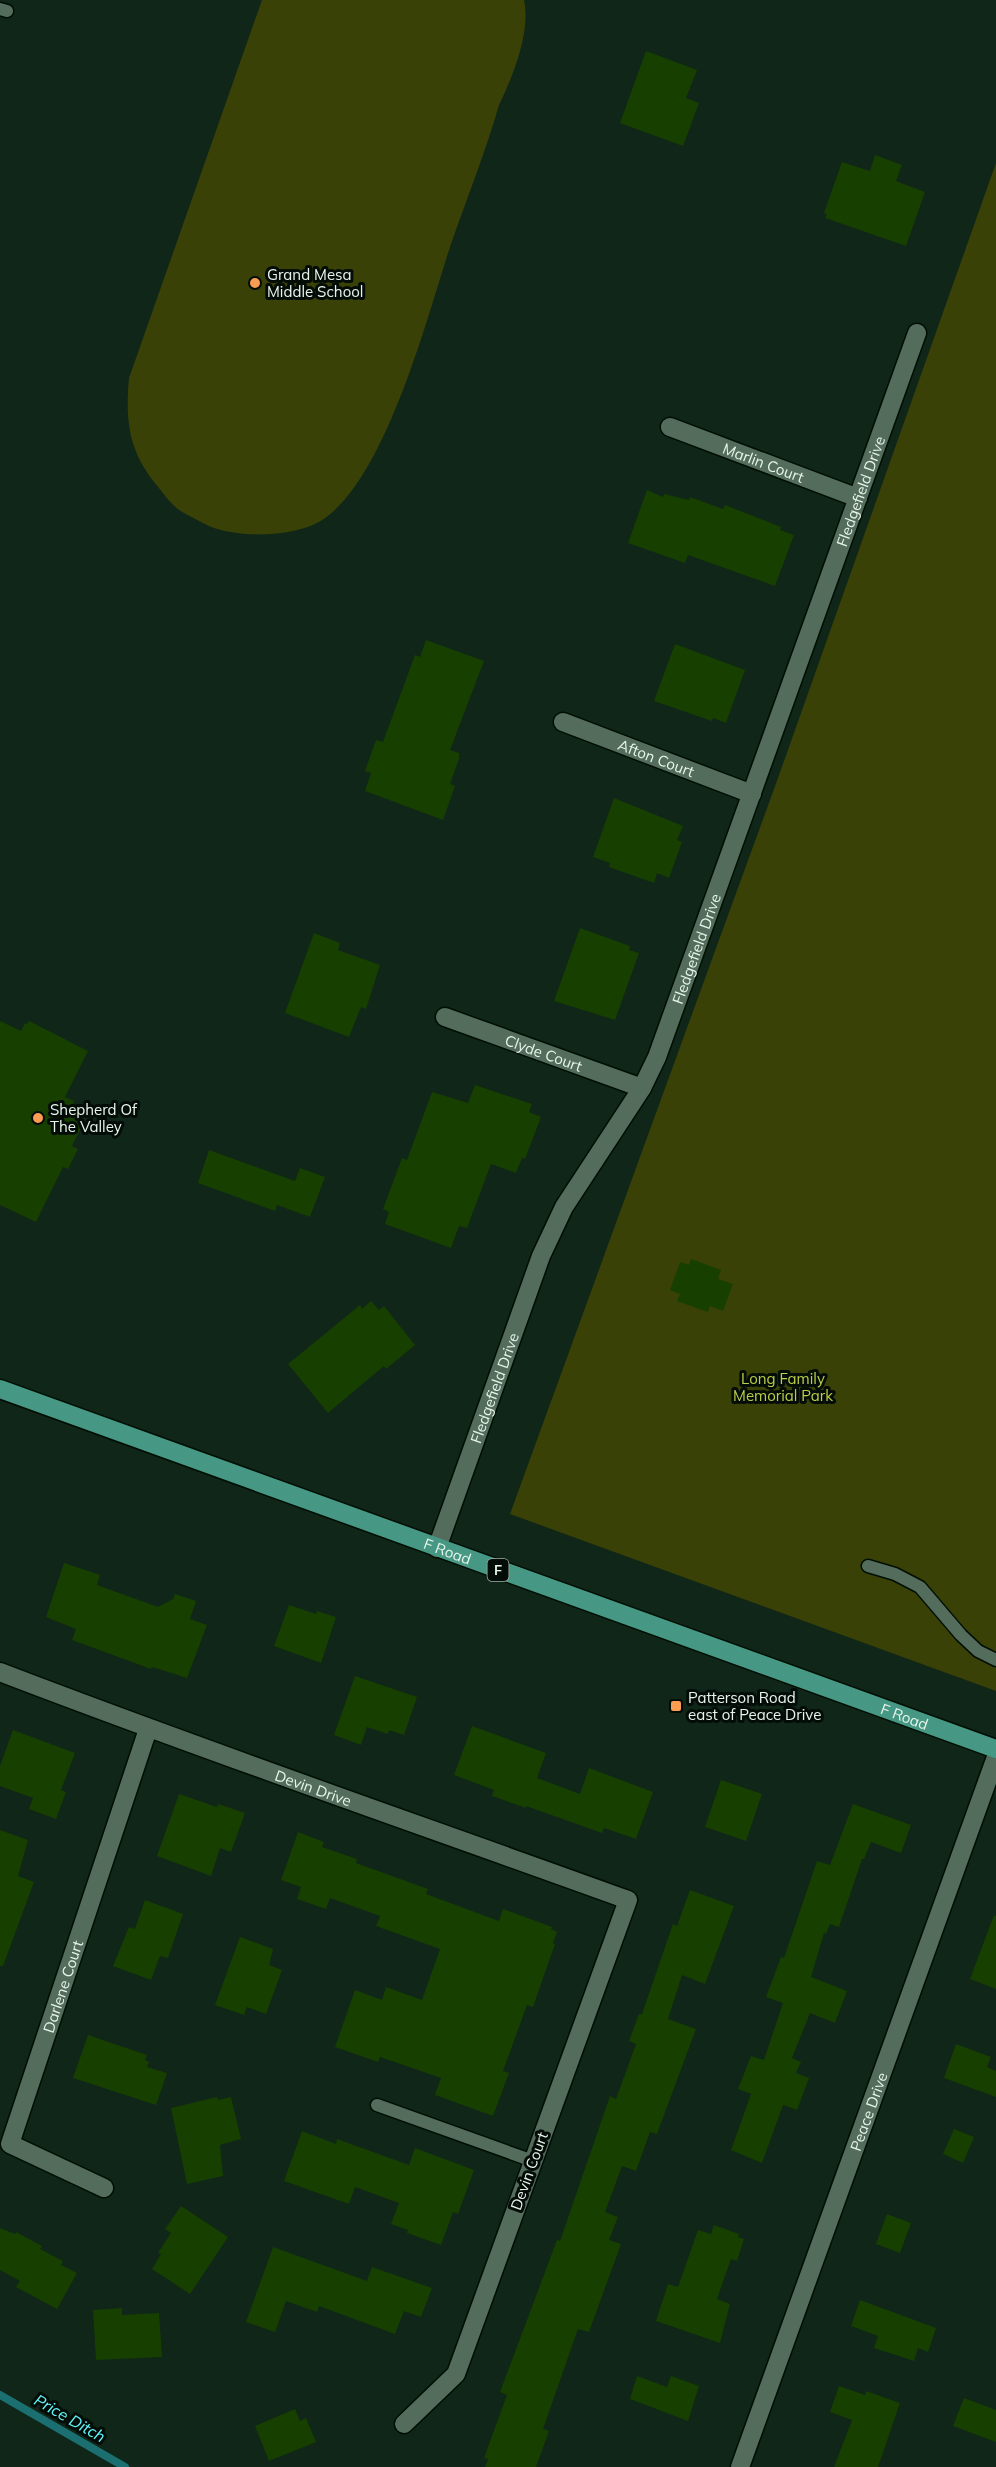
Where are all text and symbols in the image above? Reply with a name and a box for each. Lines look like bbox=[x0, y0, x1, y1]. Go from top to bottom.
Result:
place label: Grand Mesa Middle School bbox=[267, 265, 363, 301]
marker: Grand Mesa Middle School bbox=[248, 276, 262, 290]
street label: Fledgefield Drive bbox=[832, 433, 889, 549]
street label: Marlin Court bbox=[720, 438, 807, 486]
street label: Afton Court bbox=[616, 734, 697, 781]
street label: Fledgefield Drive bbox=[667, 891, 724, 1006]
street label: Clyde Court bbox=[503, 1030, 585, 1075]
place label: Shepherd Of The Valley bbox=[50, 1100, 138, 1136]
marker: Shepherd Of The Valley bbox=[31, 1111, 45, 1125]
street label: Fledgefield Drive bbox=[466, 1330, 522, 1446]
park label: Long Family Memorial Park bbox=[733, 1369, 833, 1405]
street label: F Road bbox=[421, 1534, 474, 1568]
road number: F bbox=[488, 1559, 508, 1581]
place label: Patterson Road east of Peace Drive bbox=[688, 1688, 821, 1724]
marker: Patterson Road east of Peace Drive bbox=[669, 1699, 683, 1713]
street label: F Road bbox=[878, 1699, 931, 1733]
street label: Devin Drive bbox=[273, 1765, 354, 1810]
street label: Darlene Court bbox=[38, 1938, 87, 2035]
street label: Peace Drive bbox=[845, 2069, 891, 2153]
street label: Devin Court bbox=[506, 2129, 552, 2213]
water label: Price Ditch bbox=[31, 2390, 109, 2446]

